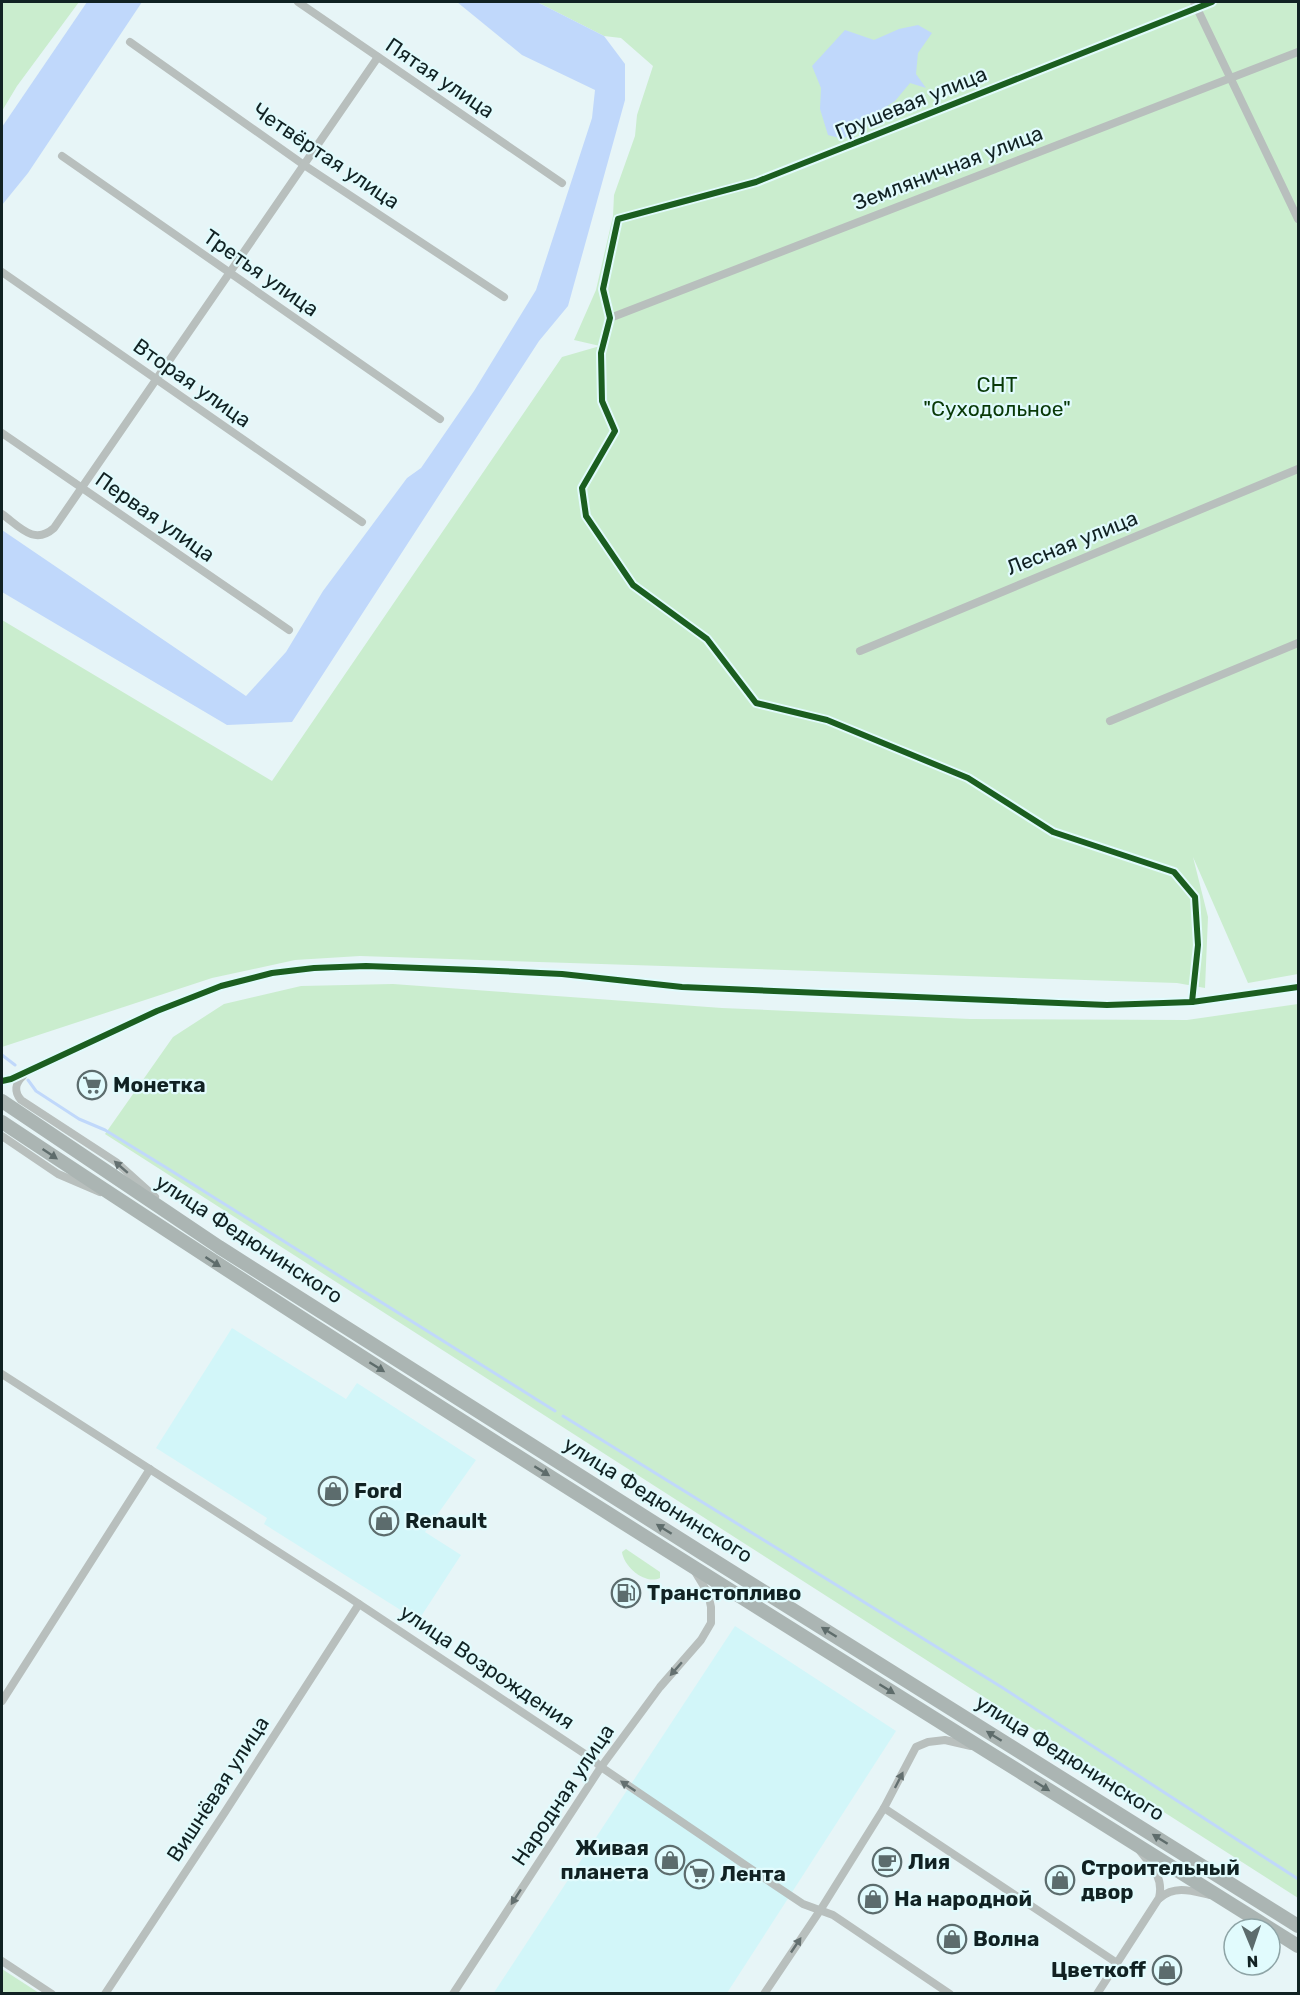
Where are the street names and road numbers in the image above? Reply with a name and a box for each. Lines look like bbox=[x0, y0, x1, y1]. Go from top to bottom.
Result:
street label: Пятая улица bbox=[381, 32, 499, 123]
street label: Грушевая улица bbox=[831, 61, 990, 144]
street label: Четвёртая улица bbox=[248, 97, 404, 214]
street label: Земляничная улица bbox=[849, 120, 1046, 215]
street label: Третья улица bbox=[199, 224, 324, 321]
street label: Вторая улица bbox=[129, 333, 256, 432]
street label: Первая улица bbox=[91, 466, 220, 567]
street label: Лесная улица bbox=[1002, 505, 1141, 580]
street label: улица Федюнинского bbox=[151, 1169, 348, 1308]
street label: улица Федюнинского bbox=[559, 1431, 757, 1568]
street label: улица Возрождения bbox=[395, 1599, 579, 1734]
street label: улица Федюнинского bbox=[971, 1689, 1169, 1826]
street label: Вишнёвая улица bbox=[161, 1711, 274, 1866]
street label: Народная улица bbox=[506, 1719, 619, 1870]

